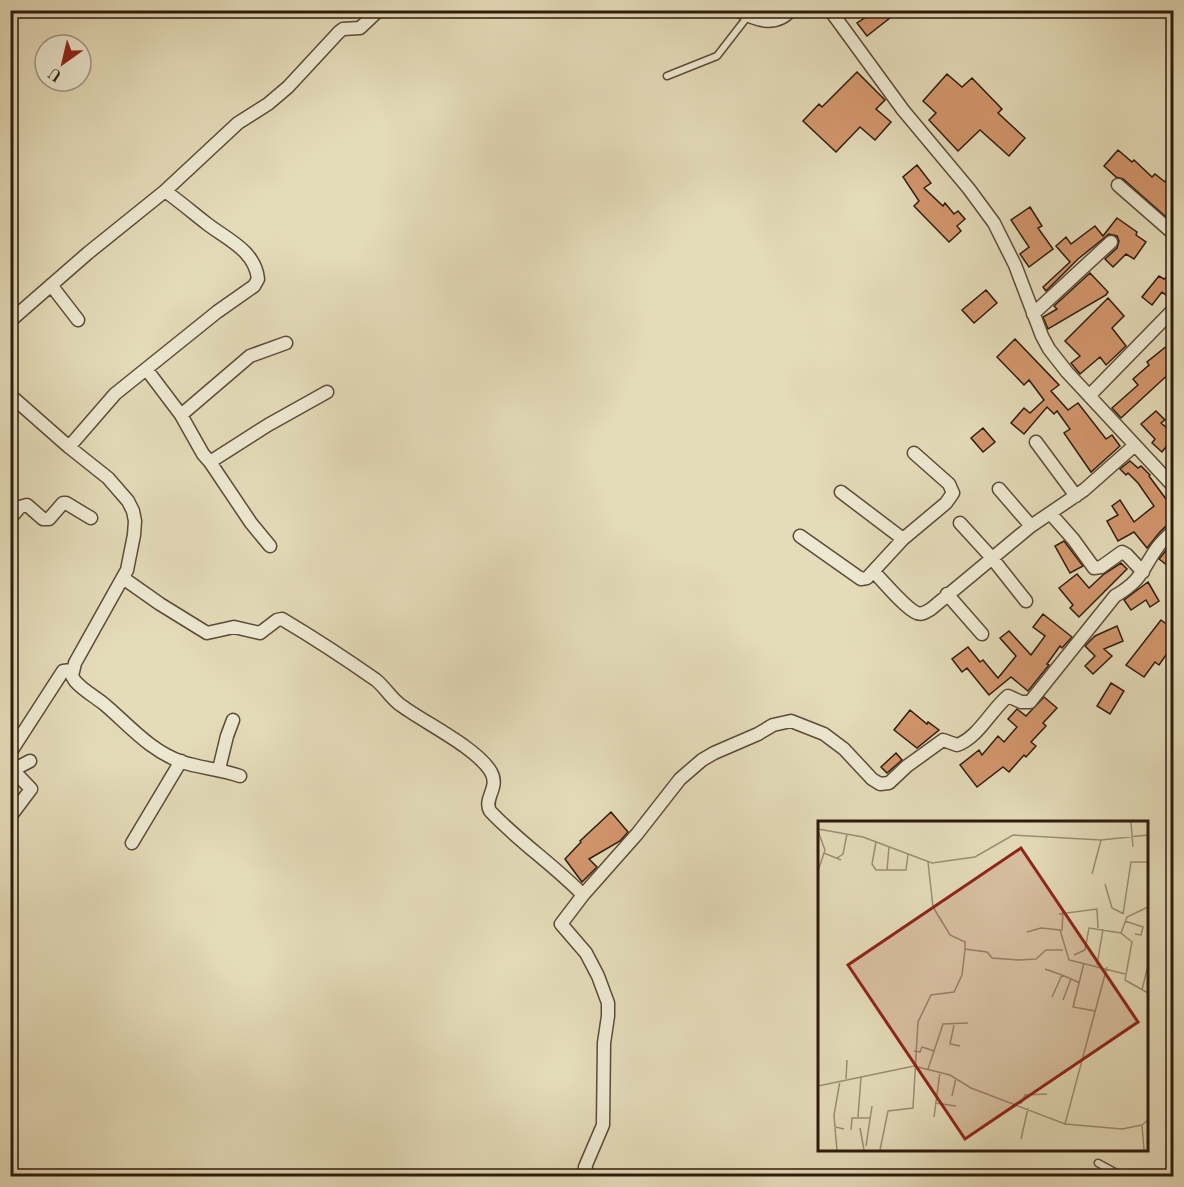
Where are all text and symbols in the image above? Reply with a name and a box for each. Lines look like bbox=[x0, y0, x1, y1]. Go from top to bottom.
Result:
north arrow bbox=[33, 33, 93, 93]
text: U bbox=[46, 63, 65, 84]
inset map bbox=[818, 821, 1148, 1151]

